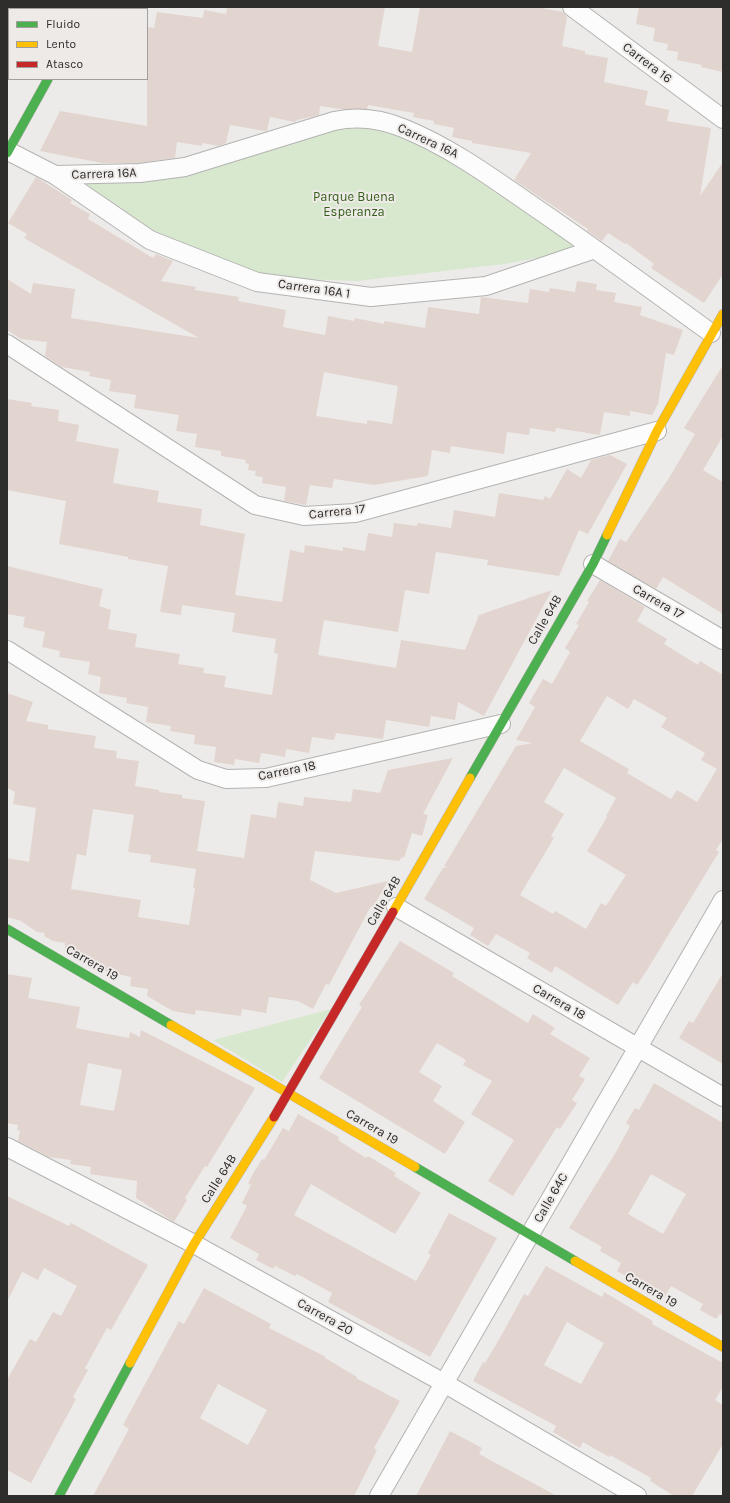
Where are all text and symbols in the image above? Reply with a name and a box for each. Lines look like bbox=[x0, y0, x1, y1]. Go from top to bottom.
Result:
legend bbox=[8, 8, 148, 80]
text: Fluido bbox=[46, 17, 80, 31]
text: Lento bbox=[46, 37, 76, 51]
street label: Carrera 16 bbox=[619, 39, 675, 87]
text: Atasco bbox=[46, 57, 83, 71]
street label: Carrera 16A bbox=[395, 120, 461, 162]
street label: Carrera 16A bbox=[71, 165, 137, 183]
park label: Parque Buena Esperanza bbox=[313, 189, 395, 220]
street label: Carrera 16A 1 bbox=[277, 276, 351, 302]
street label: Carrera 17 bbox=[308, 501, 366, 523]
street label: Carrera 17 bbox=[630, 581, 686, 623]
street label: Calle 64B bbox=[525, 592, 565, 648]
street label: Carrera 18 bbox=[257, 758, 317, 784]
street label: Calle 64B bbox=[364, 873, 404, 929]
street label: Carrera 19 bbox=[63, 942, 121, 984]
street label: Carrera 18 bbox=[530, 981, 588, 1023]
street label: Carrera 19 bbox=[343, 1106, 401, 1148]
street label: Calle 64B bbox=[198, 1152, 240, 1206]
street label: Calle 64C bbox=[531, 1170, 571, 1226]
street label: Carrera 19 bbox=[622, 1269, 680, 1311]
street label: Carrera 20 bbox=[294, 1295, 356, 1339]

